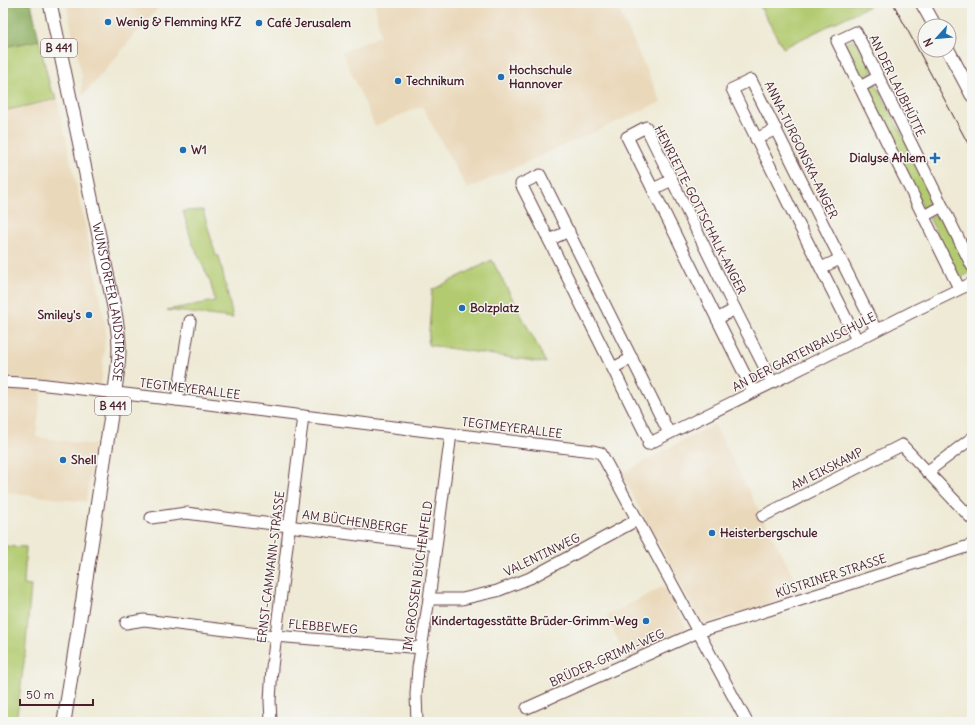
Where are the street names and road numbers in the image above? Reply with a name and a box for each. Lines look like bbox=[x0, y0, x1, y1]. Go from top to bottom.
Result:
street label: AN DER LAUBHÜTTE bbox=[866, 33, 928, 139]
road number: B 441 bbox=[41, 39, 77, 57]
street label: ANNA-TURGONSKA-ANGER bbox=[762, 79, 841, 221]
street label: HENRIETTE-GOTTSCHALK-ANGER bbox=[651, 123, 750, 297]
street label: WUNSTORFER LANDSTRASSE bbox=[89, 221, 127, 382]
street label: AN DER GARTENBAUSCHULE bbox=[730, 309, 878, 394]
street label: TEGTMEYERALLEE bbox=[139, 375, 241, 402]
road number: B 441 bbox=[95, 397, 131, 415]
street label: TEGTMEYERALLEE bbox=[461, 414, 563, 441]
street label: AM EIKSKAMP bbox=[788, 444, 865, 493]
street label: ERNST-CAMMANN-STRASSE bbox=[254, 490, 287, 644]
street label: IM GROSSEN BÜCHENFELD bbox=[400, 500, 435, 652]
street label: AM BÜCHENBERGE bbox=[301, 507, 409, 536]
street label: VALENTINWEG bbox=[501, 529, 583, 579]
street label: KÜSTRINER STRASSE bbox=[773, 550, 888, 601]
street label: FLEBBEWEG bbox=[288, 616, 359, 637]
street label: BRÜDER-GRIMM-WEG bbox=[547, 625, 667, 690]

